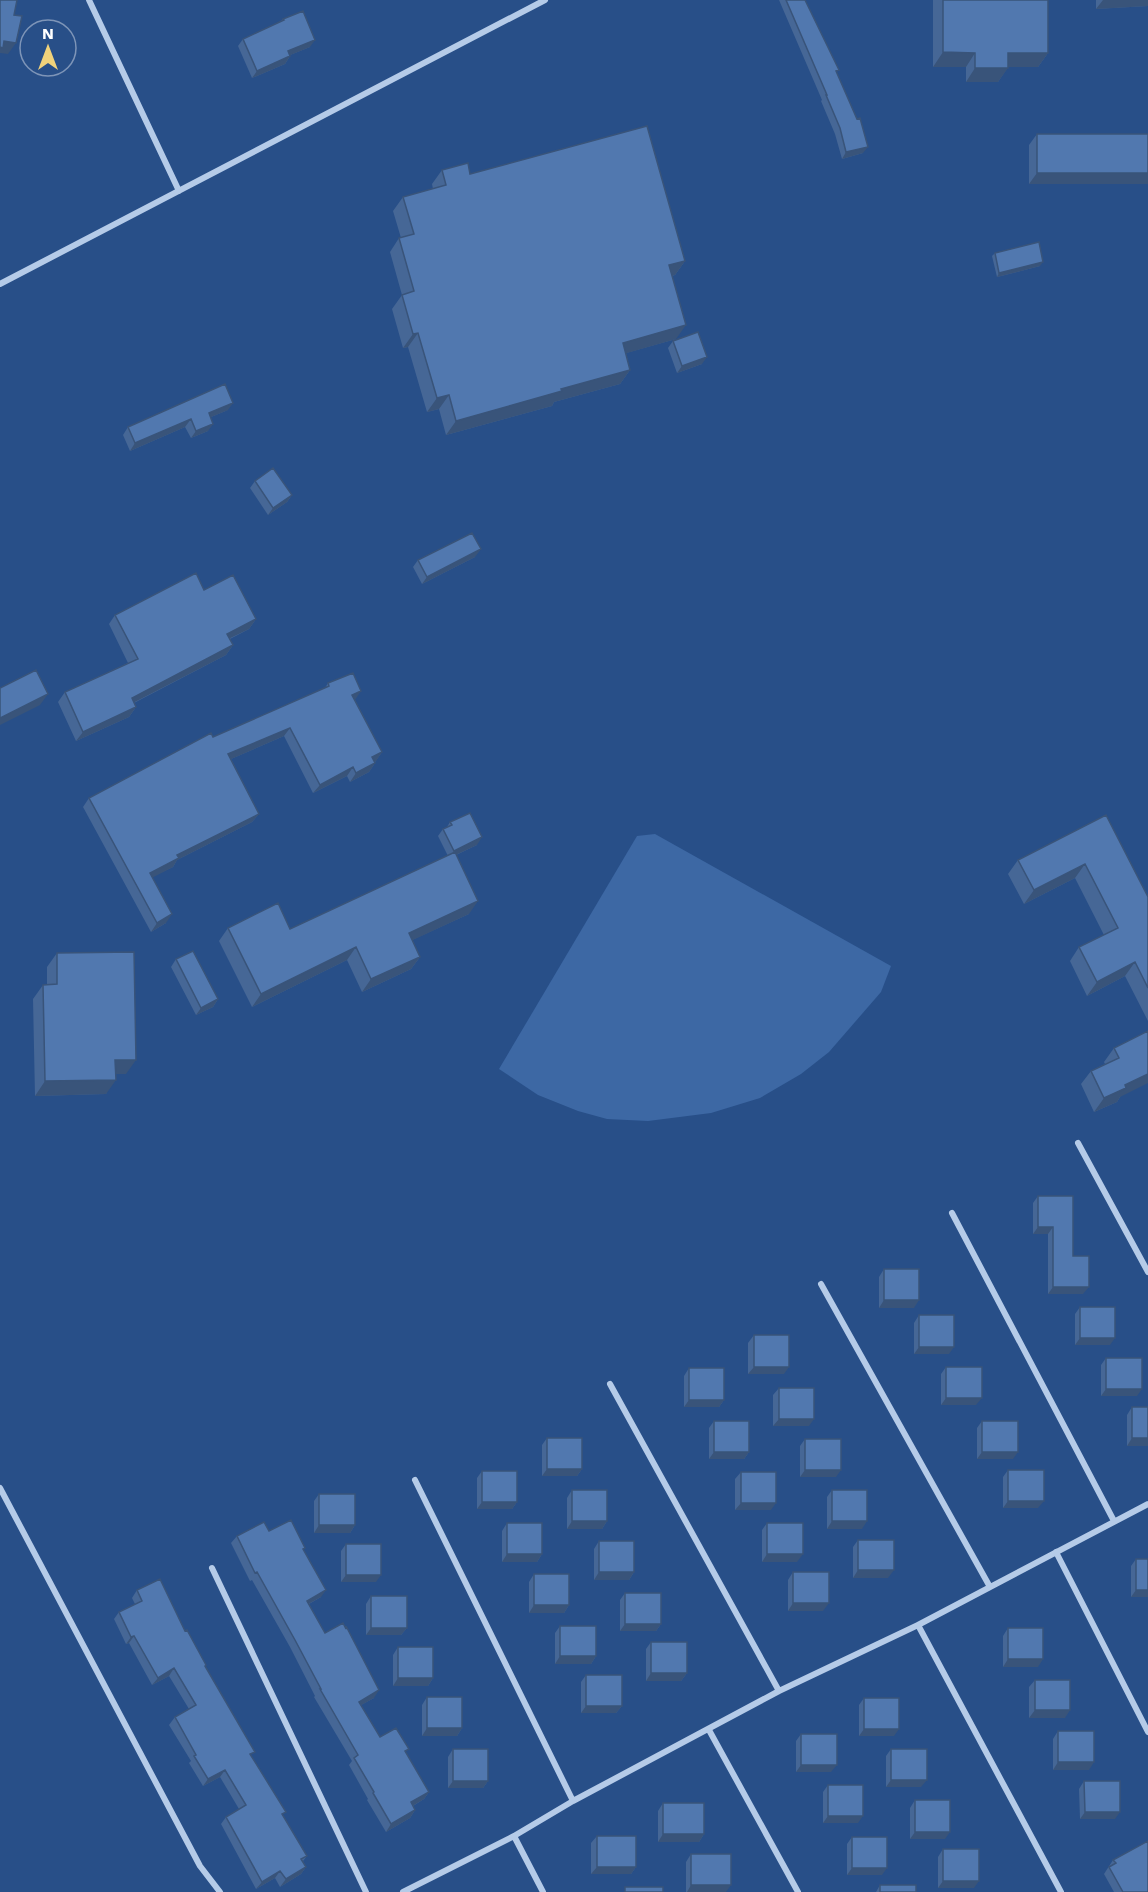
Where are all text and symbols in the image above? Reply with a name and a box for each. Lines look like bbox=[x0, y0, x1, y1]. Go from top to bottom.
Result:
north arrow bbox=[18, 18, 78, 78]
text: N bbox=[42, 24, 54, 43]

